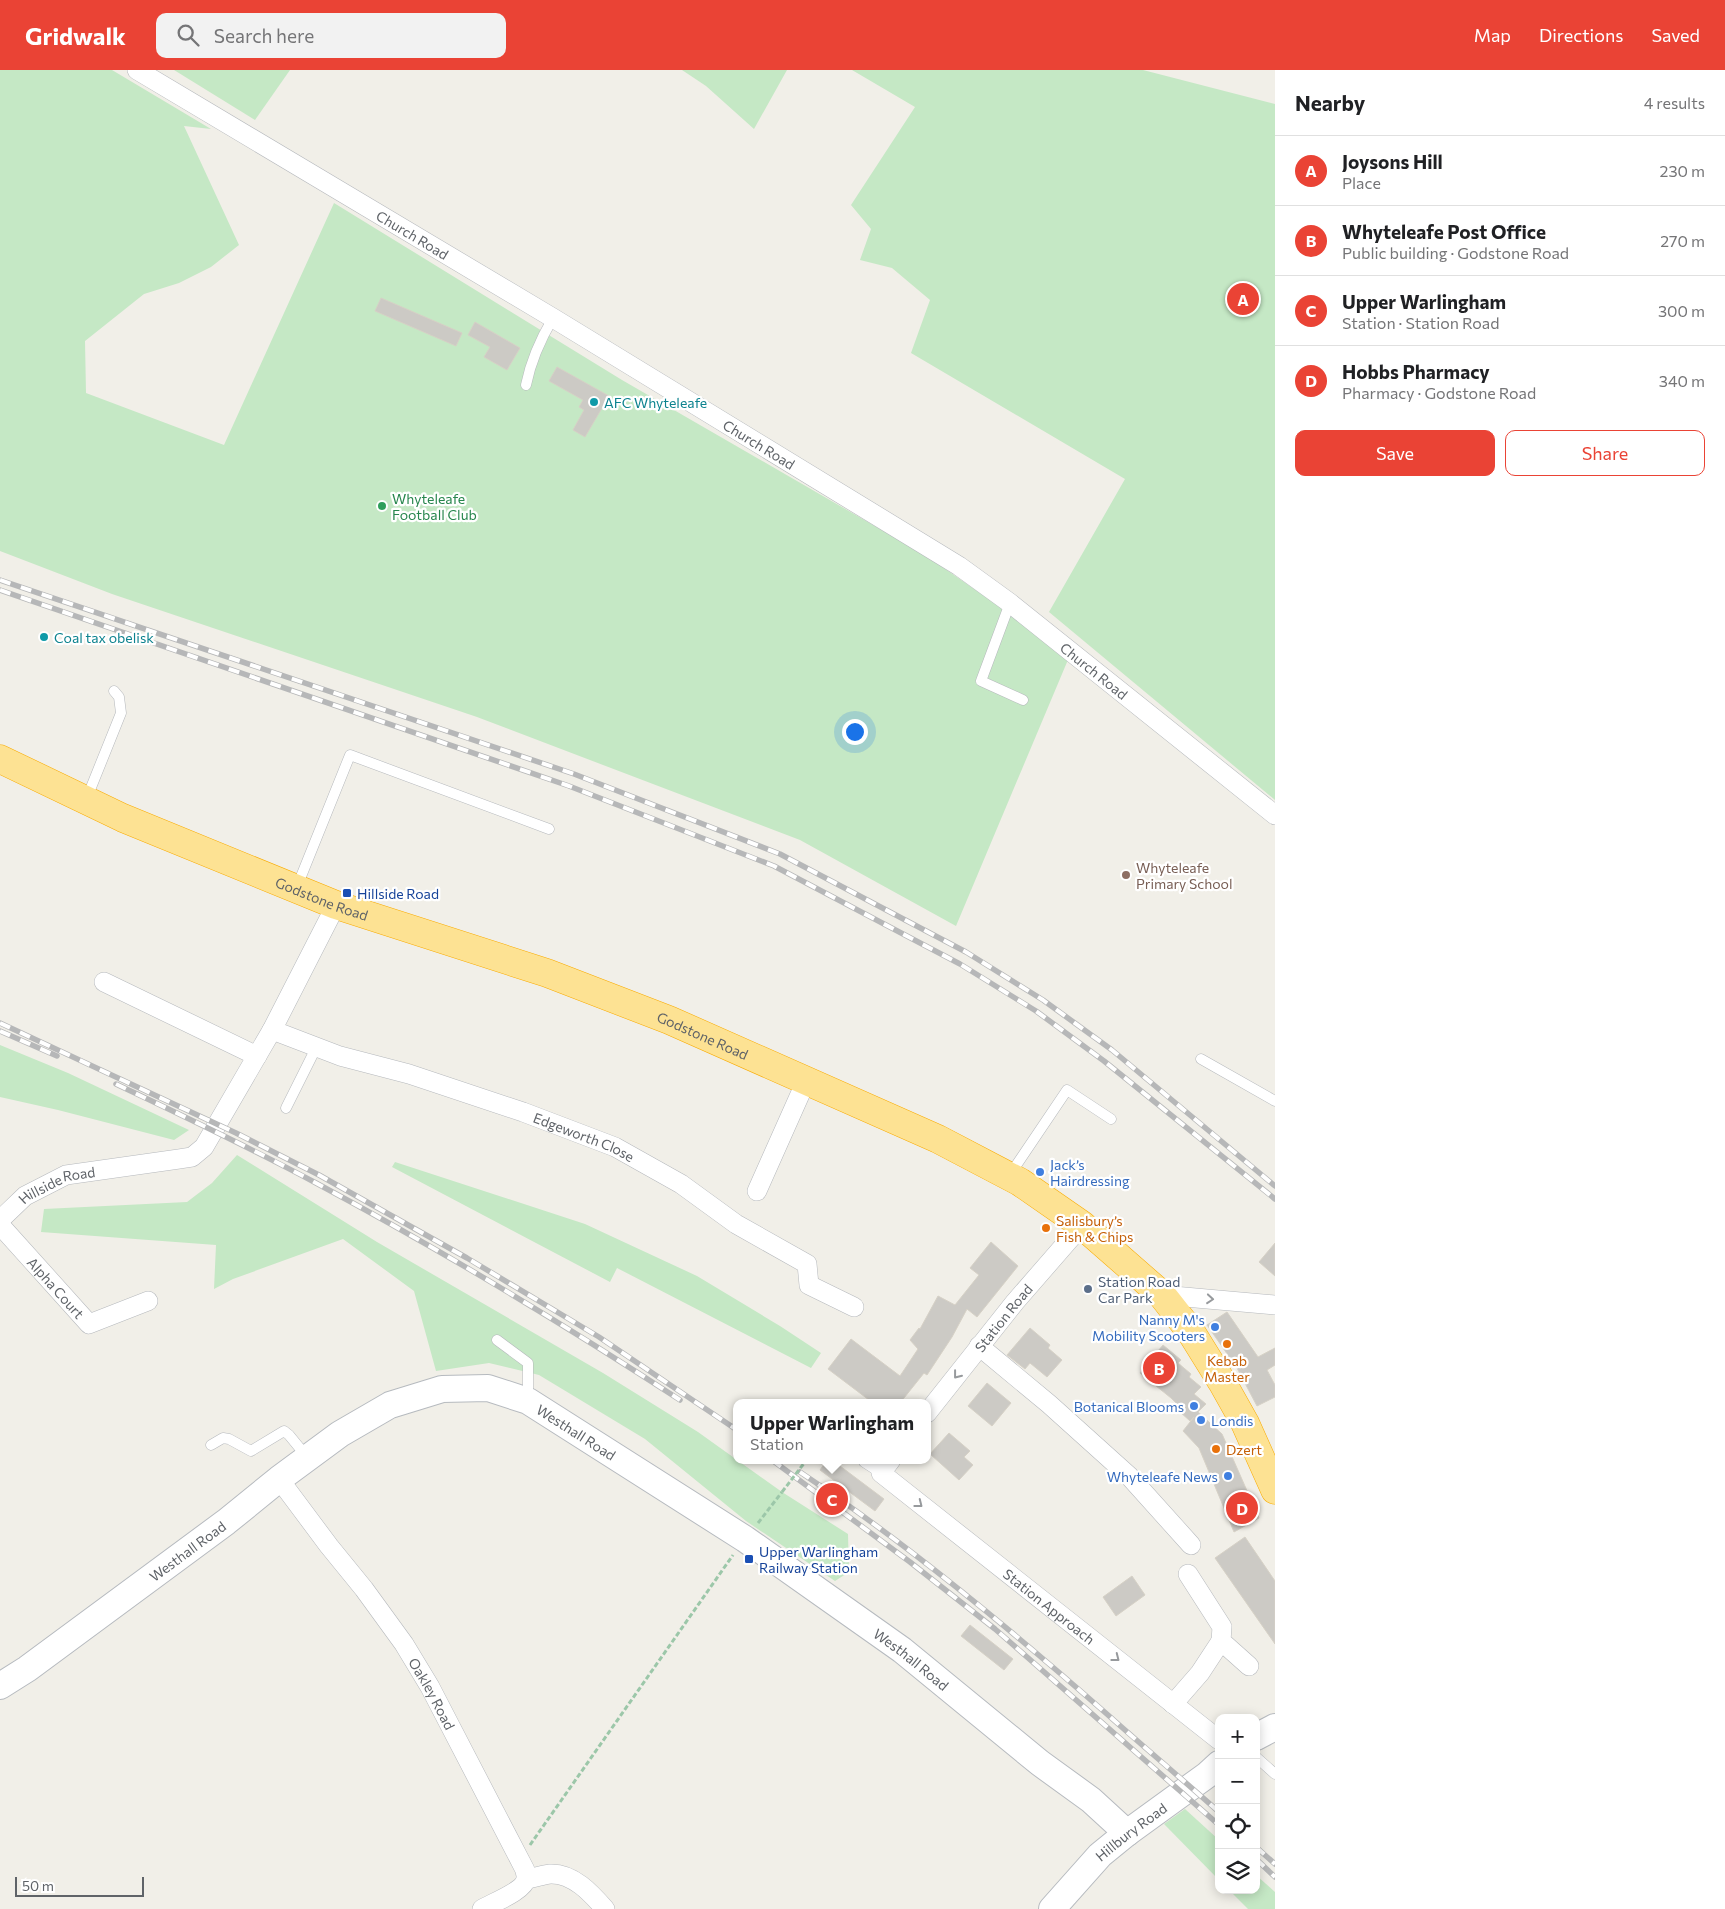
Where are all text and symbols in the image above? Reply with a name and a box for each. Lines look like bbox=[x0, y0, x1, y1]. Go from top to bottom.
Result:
search box bbox=[156, 13, 506, 58]
text: Gridwalk bbox=[25, 21, 126, 50]
icon: search bbox=[174, 21, 202, 49]
text: Search here bbox=[214, 24, 314, 47]
text: Map bbox=[1474, 24, 1511, 46]
text: Directions bbox=[1539, 24, 1623, 46]
text: Saved bbox=[1651, 24, 1700, 46]
text: Nearby bbox=[1295, 90, 1365, 115]
text: 4 results bbox=[1644, 93, 1705, 112]
text: Joysons Hill bbox=[1342, 150, 1443, 173]
text: A bbox=[1305, 161, 1317, 180]
text: 230 m bbox=[1660, 161, 1705, 180]
text: Place bbox=[1342, 173, 1381, 192]
street label: Church Road bbox=[374, 206, 452, 262]
text: Whyteleafe Post Office bbox=[1342, 220, 1546, 243]
text: B bbox=[1306, 231, 1316, 250]
text: 270 m bbox=[1660, 231, 1705, 250]
text: Public building · Godstone Road bbox=[1342, 243, 1569, 262]
pin: A bbox=[1227, 280, 1259, 318]
text: Upper Warlingham bbox=[1342, 290, 1506, 313]
text: C bbox=[1306, 301, 1316, 320]
text: 300 m bbox=[1658, 301, 1705, 320]
text: Station · Station Road bbox=[1342, 313, 1499, 332]
text: Hobbs Pharmacy bbox=[1342, 360, 1490, 383]
text: D bbox=[1305, 371, 1317, 390]
text: 340 m bbox=[1659, 371, 1705, 390]
text: Pharmacy · Godstone Road bbox=[1342, 383, 1536, 402]
place label: AFC Whyteleafe bbox=[604, 394, 707, 411]
marker: AFC Whyteleafe bbox=[588, 396, 600, 408]
street label: Church Road bbox=[720, 416, 798, 472]
button: Save bbox=[1295, 430, 1495, 476]
button: Share bbox=[1505, 430, 1705, 476]
place label: Whyteleafe Football Club bbox=[392, 490, 477, 523]
marker: Whyteleafe Football Club bbox=[376, 500, 388, 512]
place label: Coal tax obelisk bbox=[54, 629, 154, 646]
marker: Coal tax obelisk bbox=[38, 631, 50, 643]
street label: Church Road bbox=[1057, 638, 1131, 702]
your location bbox=[842, 719, 868, 745]
place label: Whyteleafe Primary School bbox=[1136, 859, 1232, 892]
marker: Whyteleafe Primary School bbox=[1120, 869, 1132, 881]
street label: Godstone Road bbox=[273, 873, 370, 923]
place label: Hillside Road bbox=[357, 885, 439, 902]
marker: Hillside Road bbox=[341, 887, 353, 899]
street label: Godstone Road bbox=[655, 1008, 751, 1063]
street label: Edgeworth Close bbox=[531, 1108, 638, 1165]
place label: Jack’s Hairdressing bbox=[1050, 1156, 1130, 1189]
street label: Hillside Road bbox=[14, 1162, 96, 1207]
marker: Jack’s Hairdressing bbox=[1034, 1166, 1046, 1178]
place label: Salisbury’s Fish & Chips bbox=[1056, 1212, 1133, 1245]
marker: Salisbury’s Fish & Chips bbox=[1040, 1222, 1052, 1234]
street label: Alpha Court bbox=[24, 1253, 88, 1322]
place label: Station Road Car Park bbox=[1098, 1273, 1180, 1306]
street label: Station Road bbox=[971, 1280, 1036, 1355]
marker: Station Road Car Park bbox=[1082, 1283, 1094, 1295]
one-way arrow bbox=[1207, 1294, 1215, 1305]
place label: Nanny M's Mobility Scooters bbox=[1092, 1311, 1205, 1344]
marker: Nanny M's Mobility Scooters bbox=[1209, 1321, 1221, 1333]
marker: Kebab Master bbox=[1221, 1338, 1233, 1350]
pin: B bbox=[1143, 1349, 1175, 1387]
place label: Kebab Master bbox=[1204, 1352, 1250, 1385]
one-way arrow bbox=[954, 1369, 962, 1378]
place label: Botanical Blooms bbox=[1074, 1398, 1184, 1415]
popup bbox=[733, 1399, 931, 1464]
street label: Westhall Road bbox=[534, 1400, 619, 1463]
marker: Botanical Blooms bbox=[1188, 1400, 1200, 1412]
text: Upper Warlingham bbox=[750, 1411, 914, 1434]
place label: Londis bbox=[1211, 1412, 1253, 1429]
marker: Londis bbox=[1195, 1414, 1207, 1426]
text: Station bbox=[750, 1434, 804, 1453]
place label: Dzert bbox=[1226, 1441, 1262, 1458]
marker: Dzert bbox=[1210, 1443, 1222, 1455]
place label: Whyteleafe News bbox=[1107, 1468, 1218, 1485]
marker: Whyteleafe News bbox=[1222, 1470, 1234, 1482]
pin: C bbox=[816, 1480, 848, 1518]
pin: D bbox=[1226, 1489, 1258, 1527]
one-way arrow bbox=[913, 1498, 922, 1506]
street label: Westhall Road bbox=[146, 1517, 229, 1584]
place label: Upper Warlingham Railway Station bbox=[759, 1543, 878, 1576]
marker: Upper Warlingham Railway Station bbox=[743, 1553, 755, 1565]
street label: Station Approach bbox=[1000, 1565, 1099, 1647]
street label: Westhall Road bbox=[871, 1624, 952, 1693]
one-way arrow bbox=[1110, 1653, 1119, 1662]
street label: Oakley Road bbox=[406, 1654, 459, 1732]
map controls bbox=[1215, 1714, 1260, 1894]
button: + bbox=[1215, 1714, 1260, 1759]
button: − bbox=[1215, 1759, 1260, 1804]
street label: Hillbury Road bbox=[1091, 1799, 1170, 1864]
button: locate bbox=[1215, 1804, 1260, 1849]
button: layers bbox=[1215, 1849, 1260, 1894]
scale bar bbox=[15, 1874, 144, 1897]
text: 50 m bbox=[22, 1877, 54, 1894]

